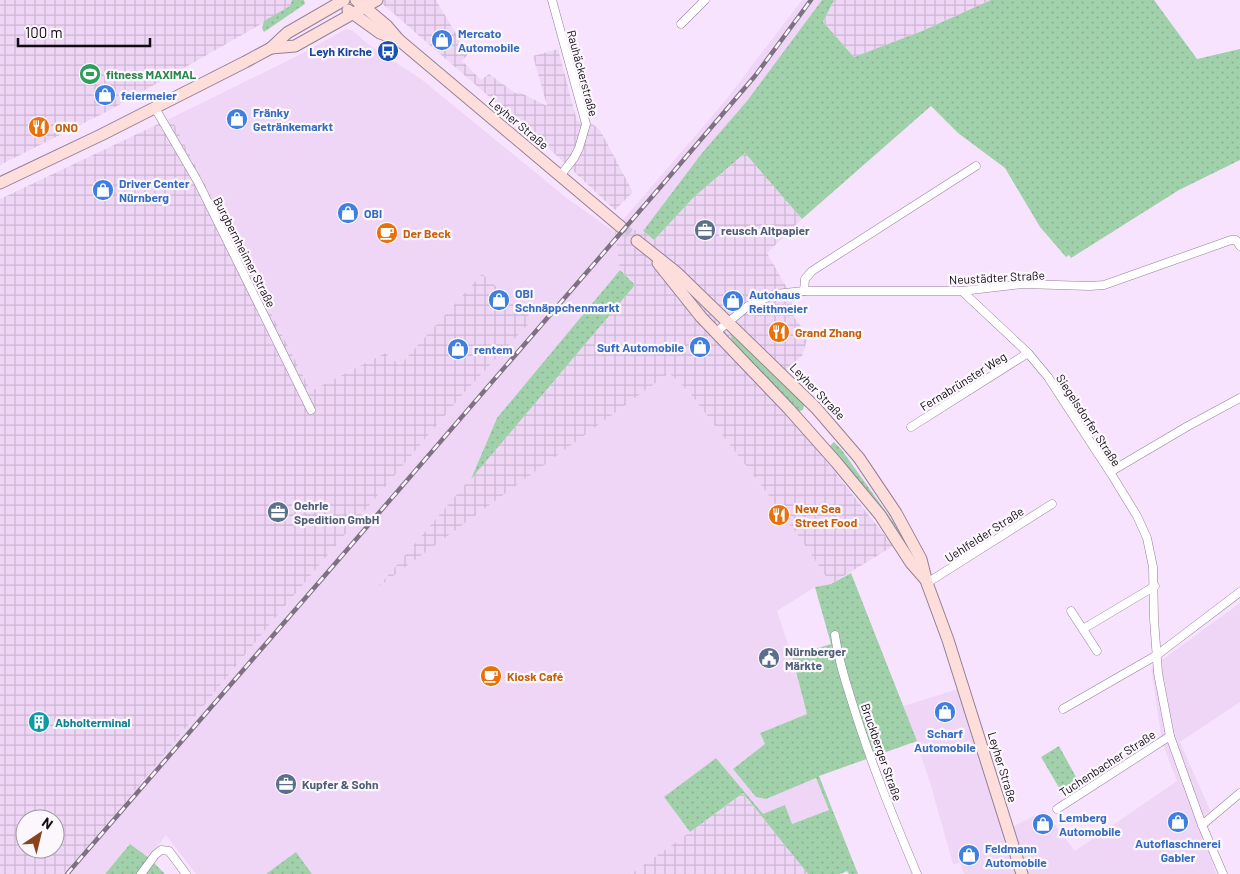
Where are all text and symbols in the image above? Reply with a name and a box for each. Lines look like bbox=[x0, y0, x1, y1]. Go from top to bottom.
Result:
scale bar bbox=[18, 15, 150, 47]
text: 100 m bbox=[25, 23, 63, 41]
place label: Mercato Automobile bbox=[458, 26, 520, 54]
shop icon: Mercato Automobile bbox=[430, 28, 454, 52]
street label: Rauhäckerstraße bbox=[565, 28, 601, 118]
bus stop icon: Leyh Kirche bbox=[376, 39, 400, 63]
place label: Leyh Kirche bbox=[309, 44, 372, 58]
sports icon: fitness MAXIMAL bbox=[78, 62, 102, 86]
place label: fitness MAXIMAL bbox=[106, 67, 197, 81]
shop icon: feiermeier bbox=[93, 83, 117, 107]
place label: feiermeier bbox=[121, 88, 177, 102]
street label: Leyher Straße bbox=[487, 94, 551, 152]
place label: Fränky Getränkemarkt bbox=[253, 105, 333, 133]
shop icon: Fränky Getränkemarkt bbox=[225, 107, 249, 131]
restaurant icon: ONO bbox=[27, 115, 51, 139]
place label: ONO bbox=[55, 120, 78, 134]
place label: Driver Center Nürnberg bbox=[119, 176, 190, 204]
shop icon: Driver Center Nürnberg bbox=[91, 178, 115, 202]
street label: Burgbernheimer Straße bbox=[211, 195, 279, 309]
shop icon: OBI bbox=[336, 201, 360, 225]
place label: OBI bbox=[364, 206, 382, 220]
office icon: reusch Altpapier bbox=[693, 218, 717, 242]
cafe icon: Der Beck bbox=[375, 221, 399, 245]
place label: reusch Altpapier bbox=[721, 223, 810, 237]
place label: Der Beck bbox=[403, 226, 451, 240]
street label: Neustädter Straße bbox=[949, 267, 1045, 287]
place label: OBI Schnäppchenmarkt bbox=[515, 286, 620, 314]
place label: Autohaus Reithmeier bbox=[749, 287, 808, 315]
shop icon: OBI Schnäppchenmarkt bbox=[487, 288, 511, 312]
shop icon: Autohaus Reithmeier bbox=[721, 289, 745, 313]
restaurant icon: Grand Zhang bbox=[767, 320, 791, 344]
place label: Grand Zhang bbox=[795, 325, 862, 339]
shop icon: Suft Automobile bbox=[688, 335, 712, 359]
shop icon: rentem bbox=[446, 337, 470, 361]
place label: Suft Automobile bbox=[597, 340, 684, 354]
place label: rentem bbox=[474, 342, 513, 356]
street label: Fernabrünster Weg bbox=[917, 349, 1009, 413]
street label: Leyher Straße bbox=[788, 360, 848, 422]
street label: Siegelsdorfer Straße bbox=[1054, 371, 1124, 469]
place label: Oehrle Spedition GmbH bbox=[294, 498, 379, 526]
office icon: Oehrle Spedition GmbH bbox=[266, 500, 290, 524]
place label: New Sea Street Food bbox=[795, 501, 857, 529]
restaurant icon: New Sea Street Food bbox=[767, 503, 791, 527]
street label: Uehlfelder Straße bbox=[942, 503, 1026, 565]
place label: Nürnberger Märkte bbox=[785, 644, 847, 672]
public building icon: Nürnberger Märkte bbox=[757, 646, 781, 670]
cafe icon: Kiosk Café bbox=[479, 664, 503, 688]
place label: Kiosk Café bbox=[507, 669, 564, 683]
shop icon: Scharf Automobile bbox=[933, 700, 957, 724]
street label: Bruckberger Straße bbox=[859, 701, 905, 803]
building icon: Abholterminal bbox=[27, 710, 51, 734]
place label: Abholterminal bbox=[55, 715, 131, 729]
place label: Scharf Automobile bbox=[914, 726, 976, 754]
street label: Tuchenbacher Straße bbox=[1056, 727, 1158, 799]
street label: Leyher Straße bbox=[986, 730, 1020, 804]
office icon: Kupfer & Sohn bbox=[274, 772, 298, 796]
place label: Kupfer & Sohn bbox=[302, 777, 379, 791]
north arrow bbox=[15, 809, 65, 859]
place label: Lemberg Automobile bbox=[1059, 810, 1121, 838]
shop icon: Autoflaschnerei Gabler bbox=[1166, 810, 1190, 834]
shop icon: Lemberg Automobile bbox=[1031, 812, 1055, 836]
text: N bbox=[39, 813, 56, 833]
place label: Autoflaschnerei Gabler bbox=[1135, 836, 1221, 864]
place label: Feldmann Automobile bbox=[985, 841, 1047, 869]
shop icon: Feldmann Automobile bbox=[957, 843, 981, 867]

